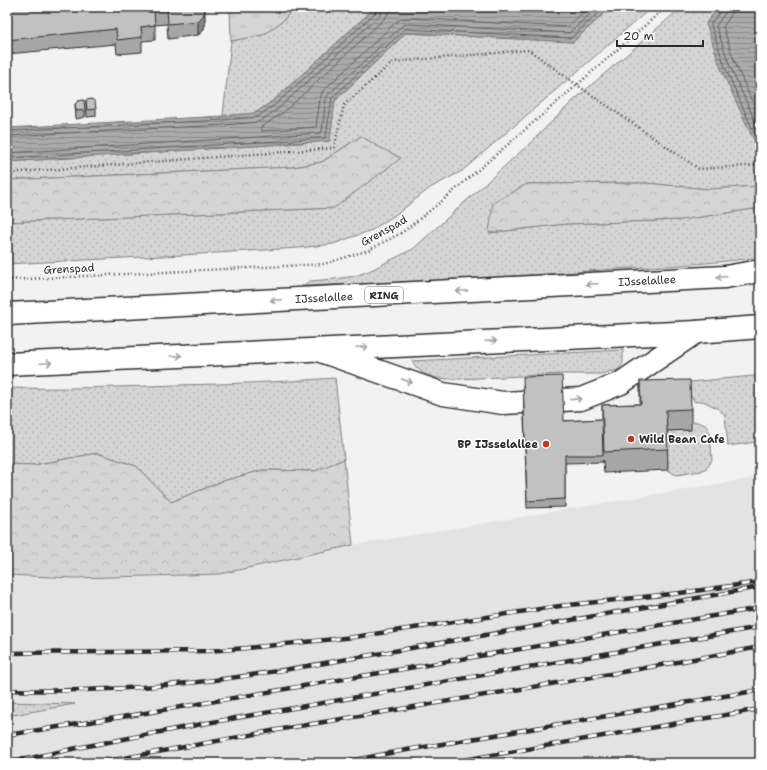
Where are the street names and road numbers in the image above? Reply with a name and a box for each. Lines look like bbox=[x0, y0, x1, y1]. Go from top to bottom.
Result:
street label: Grenspad bbox=[358, 212, 410, 250]
street label: Grenspad bbox=[43, 260, 95, 278]
street label: IJsselallee bbox=[618, 272, 676, 290]
road number: RING bbox=[365, 287, 403, 303]
street label: IJsselallee bbox=[295, 289, 353, 307]

